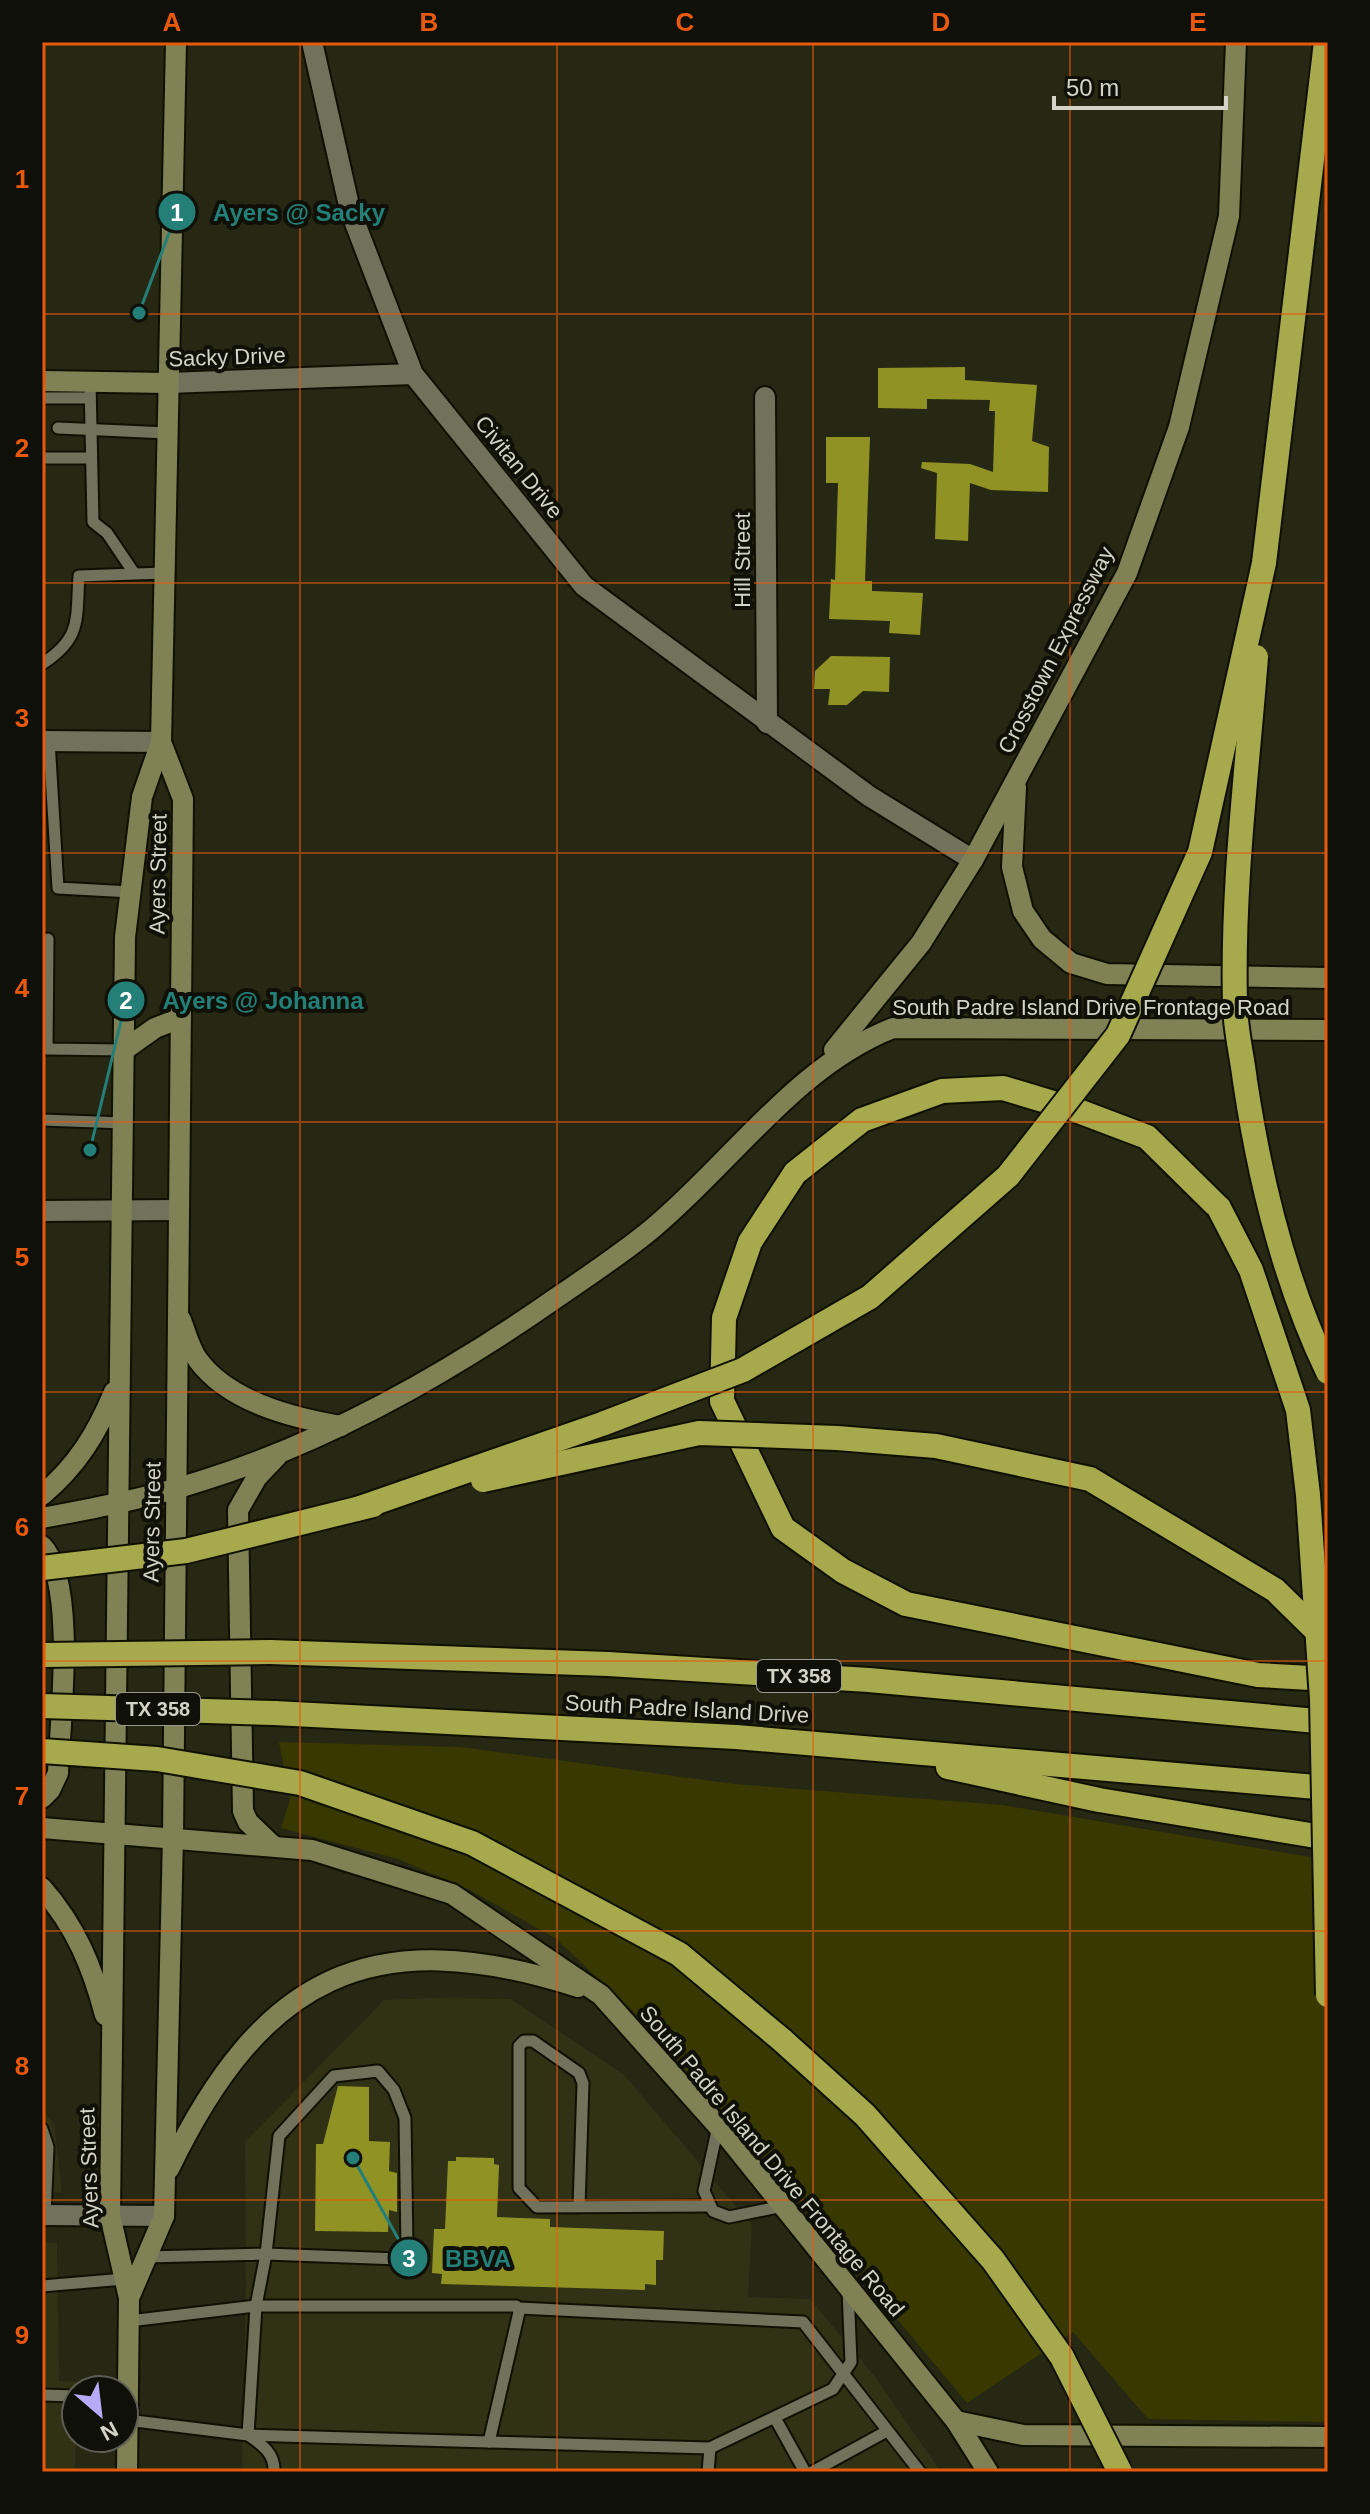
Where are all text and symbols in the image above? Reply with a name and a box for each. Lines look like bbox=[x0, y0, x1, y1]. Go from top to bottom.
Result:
text: A bbox=[163, 7, 182, 37]
text: B bbox=[420, 7, 438, 37]
text: C bbox=[676, 7, 695, 37]
text: D bbox=[932, 7, 950, 37]
text: E bbox=[1189, 7, 1207, 37]
scale bar bbox=[1054, 60, 1226, 110]
text: 50 m bbox=[1066, 74, 1119, 101]
text: 1 bbox=[15, 164, 29, 194]
callout: Ayers @ Sacky bbox=[157, 188, 401, 236]
text: 1 bbox=[170, 199, 184, 226]
text: Ayers @ Sacky bbox=[213, 199, 386, 226]
street label: Sacky Drive bbox=[168, 342, 286, 372]
street label: Civitan Drive bbox=[470, 411, 568, 523]
text: 2 bbox=[15, 433, 29, 463]
street label: Hill Street bbox=[730, 512, 755, 608]
street label: Crosstown Expressway bbox=[993, 542, 1119, 758]
text: 3 bbox=[15, 703, 29, 733]
street label: Ayers Street bbox=[144, 813, 172, 935]
text: 4 bbox=[15, 973, 30, 1003]
callout: Ayers @ Johanna bbox=[106, 976, 379, 1024]
text: 2 bbox=[119, 987, 133, 1014]
text: Ayers @ Johanna bbox=[162, 987, 364, 1014]
street label: South Padre Island Drive Frontage Road bbox=[892, 995, 1290, 1020]
text: 5 bbox=[15, 1242, 29, 1272]
street label: Ayers Street bbox=[138, 1461, 166, 1583]
text: 6 bbox=[15, 1512, 29, 1542]
road number: TX 358 bbox=[757, 1660, 841, 1692]
street label: South Padre Island Drive bbox=[564, 1690, 810, 1728]
road number: TX 358 bbox=[116, 1693, 200, 1725]
text: 7 bbox=[15, 1781, 29, 1811]
street label: South Padre Island Drive Frontage Road bbox=[635, 2001, 909, 2321]
text: 8 bbox=[15, 2051, 29, 2081]
street label: Ayers Street bbox=[74, 2107, 104, 2229]
callout: BBVA bbox=[389, 2234, 527, 2282]
text: 3 bbox=[402, 2245, 416, 2272]
text: BBVA bbox=[445, 2245, 511, 2272]
text: 9 bbox=[15, 2320, 29, 2350]
north arrow bbox=[60, 2374, 140, 2454]
text: N bbox=[96, 2416, 122, 2446]

